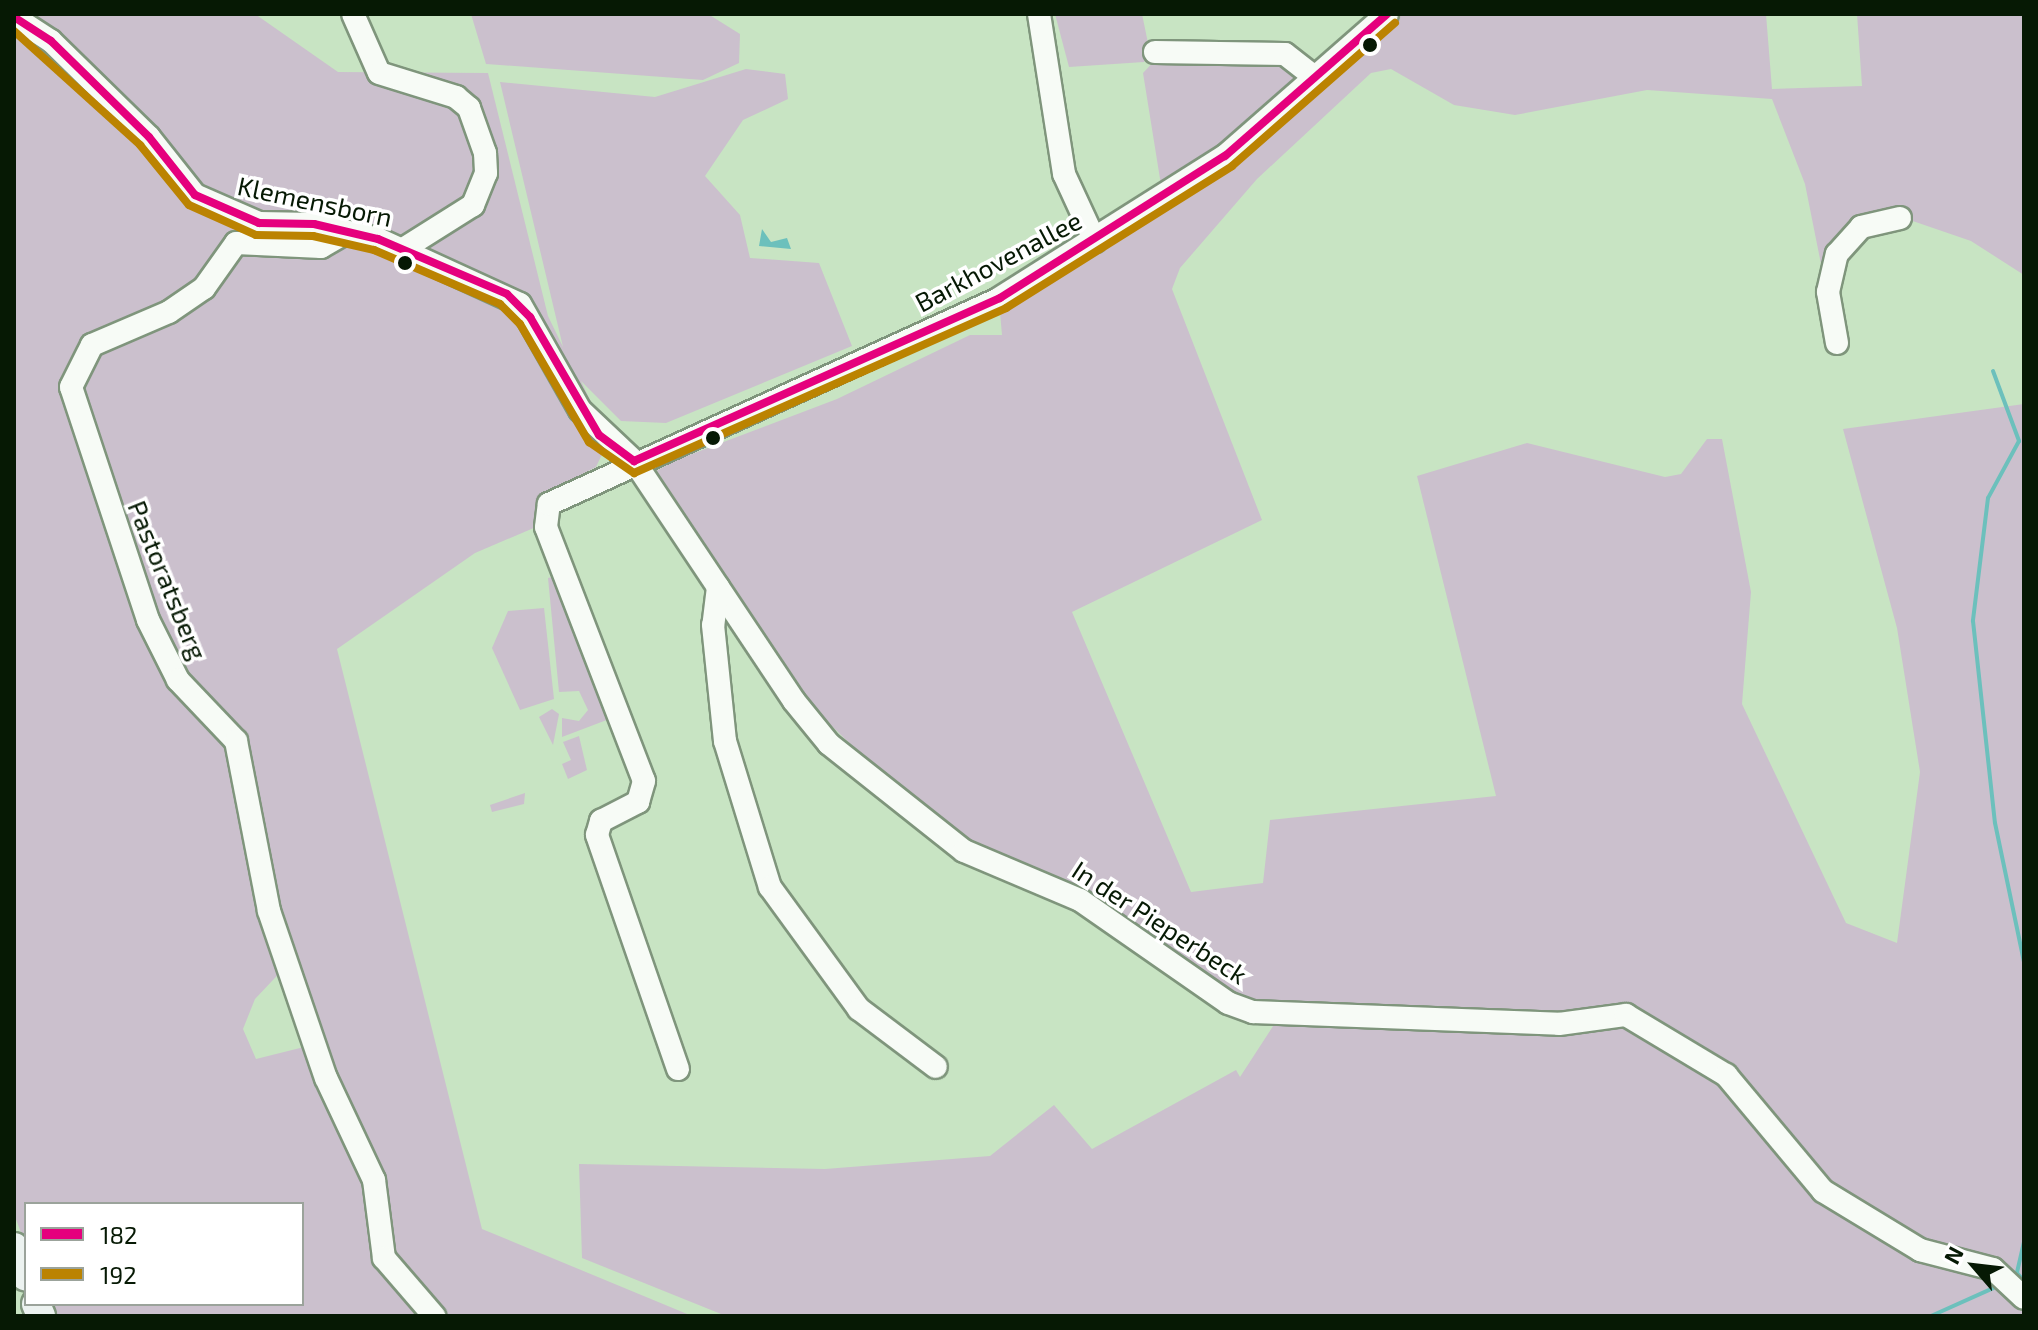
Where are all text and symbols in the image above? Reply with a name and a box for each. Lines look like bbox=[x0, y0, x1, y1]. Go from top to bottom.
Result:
unlabelled marker bbox=[1362, 37, 1378, 53]
street label: Klemensborn bbox=[235, 169, 395, 233]
street label: Barkhovenallee bbox=[909, 204, 1087, 318]
unlabelled marker bbox=[397, 255, 413, 271]
unlabelled marker bbox=[705, 430, 721, 446]
street label: Pastoratsberg bbox=[122, 496, 214, 664]
street label: In der Pieperbeck bbox=[1066, 854, 1254, 990]
legend bbox=[24, 1202, 304, 1306]
text: 182 bbox=[100, 1220, 138, 1249]
north arrow bbox=[1934, 1226, 2014, 1306]
text: N bbox=[1938, 1242, 1968, 1268]
text: 192 bbox=[100, 1260, 137, 1289]

